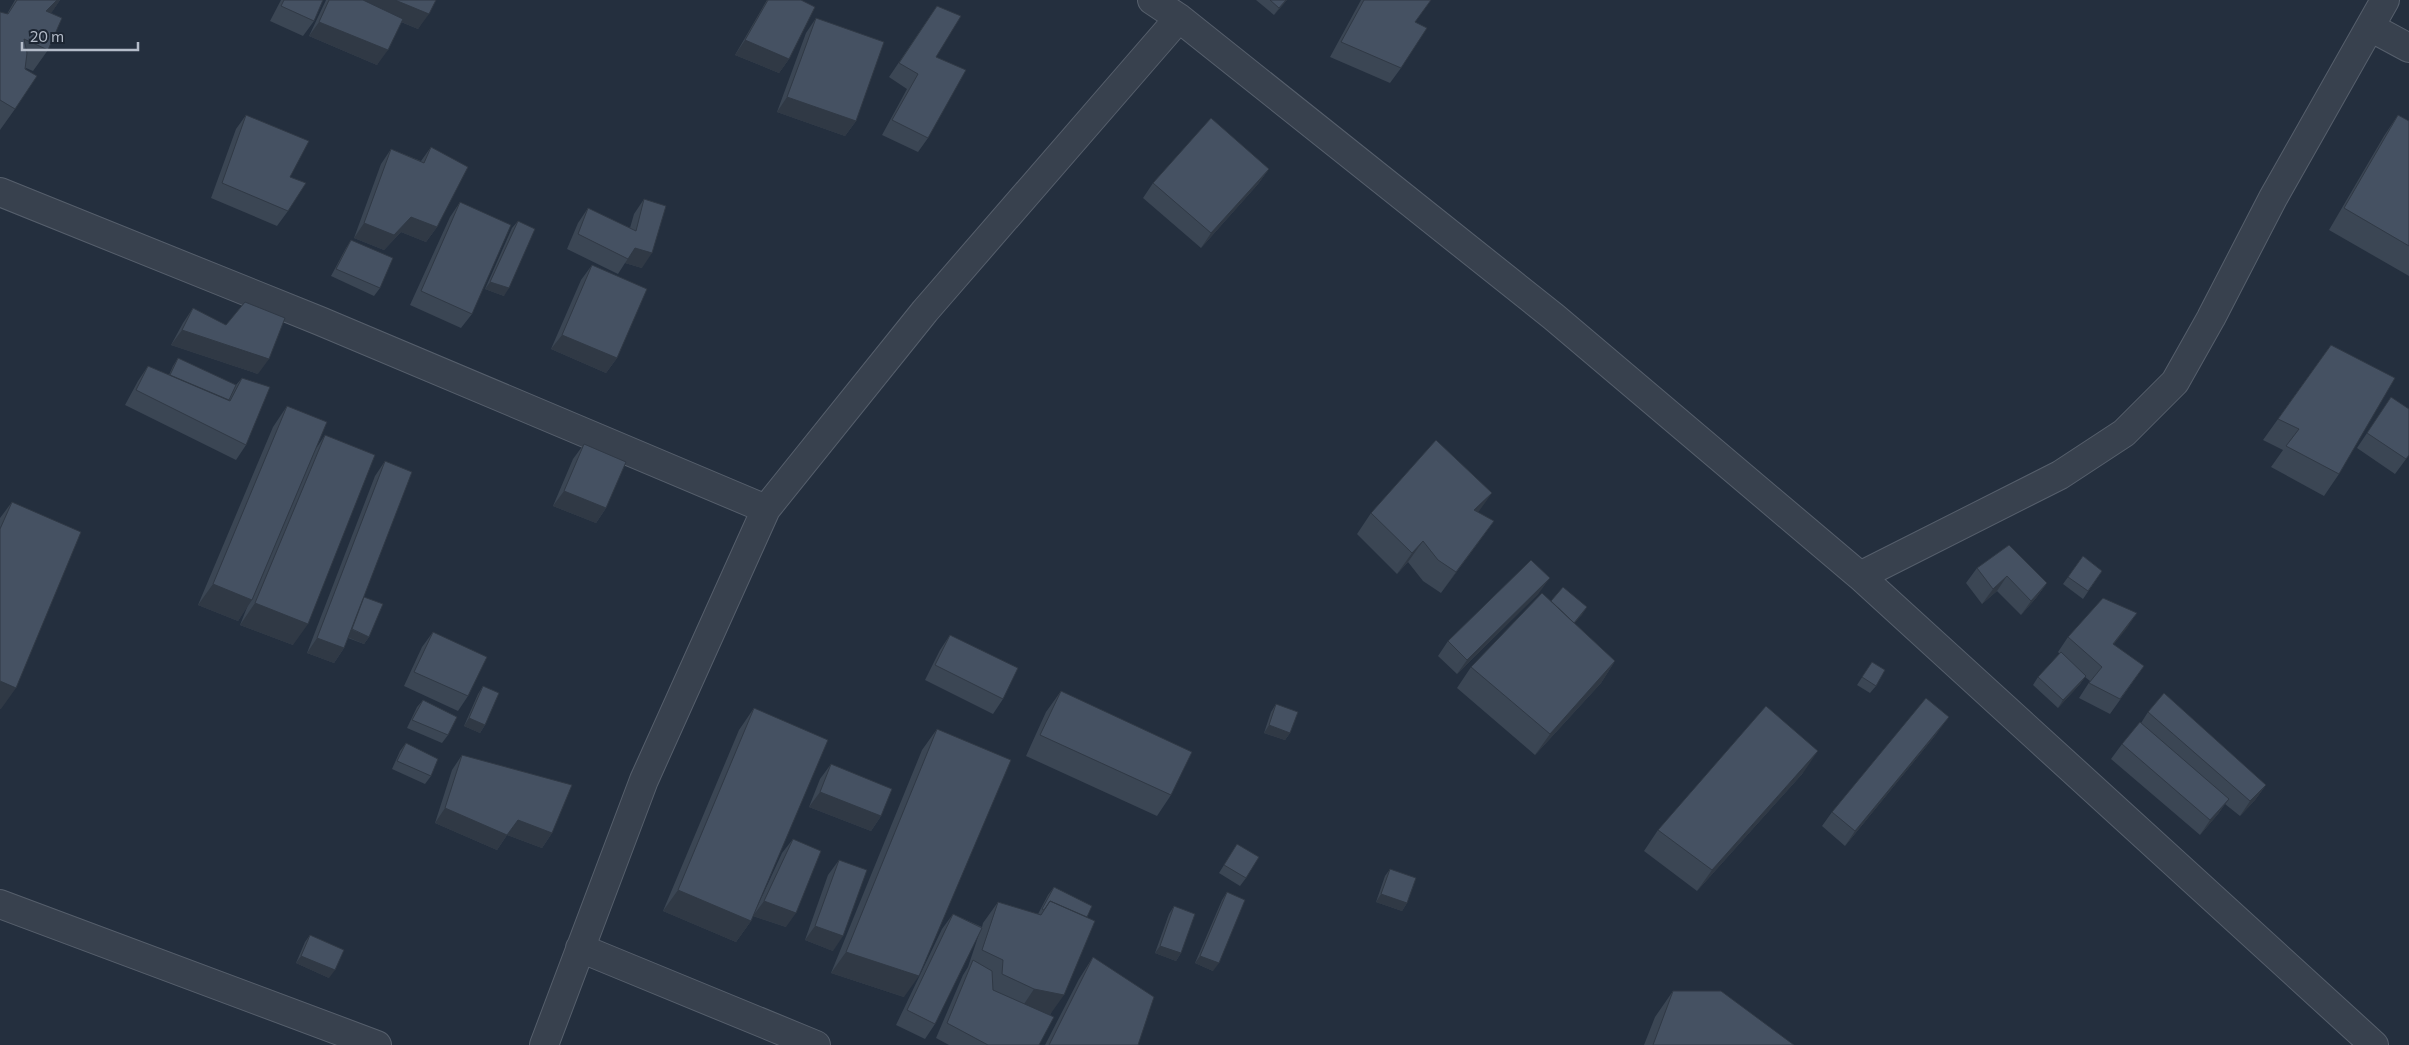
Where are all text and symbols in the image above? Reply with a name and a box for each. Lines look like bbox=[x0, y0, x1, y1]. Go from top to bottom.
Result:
scale bar bbox=[22, 20, 139, 52]
text: 20 m bbox=[30, 27, 64, 45]

